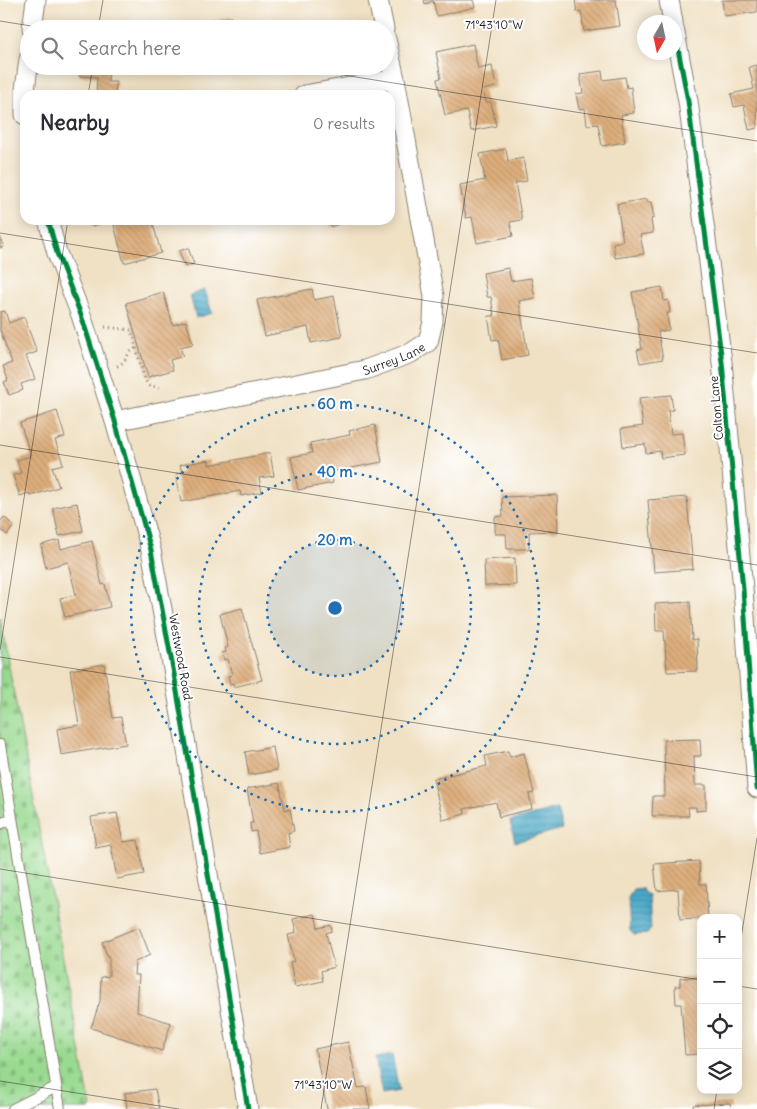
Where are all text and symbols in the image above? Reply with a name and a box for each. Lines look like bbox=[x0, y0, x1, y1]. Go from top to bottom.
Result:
north arrow bbox=[637, 15, 682, 60]
text: 71°43'10"W bbox=[465, 17, 523, 32]
search box bbox=[20, 20, 395, 75]
icon: search bbox=[38, 34, 66, 62]
text: Search here bbox=[78, 36, 181, 60]
text: Nearby bbox=[40, 109, 110, 136]
text: 0 results bbox=[313, 113, 375, 133]
street label: Surrey Lane bbox=[360, 339, 428, 378]
street label: Colton Lane bbox=[706, 375, 726, 441]
text: 60 m bbox=[317, 394, 353, 413]
text: 40 m bbox=[317, 462, 353, 481]
text: 20 m bbox=[318, 530, 352, 549]
centre of rings bbox=[326, 599, 344, 617]
street label: Westwood Road bbox=[166, 613, 196, 701]
map controls bbox=[697, 914, 742, 1094]
button: + bbox=[697, 914, 742, 959]
button: − bbox=[697, 959, 742, 1004]
button: locate bbox=[697, 1004, 742, 1049]
button: layers bbox=[697, 1049, 742, 1094]
text: 71°43'10"W bbox=[294, 1077, 352, 1092]

